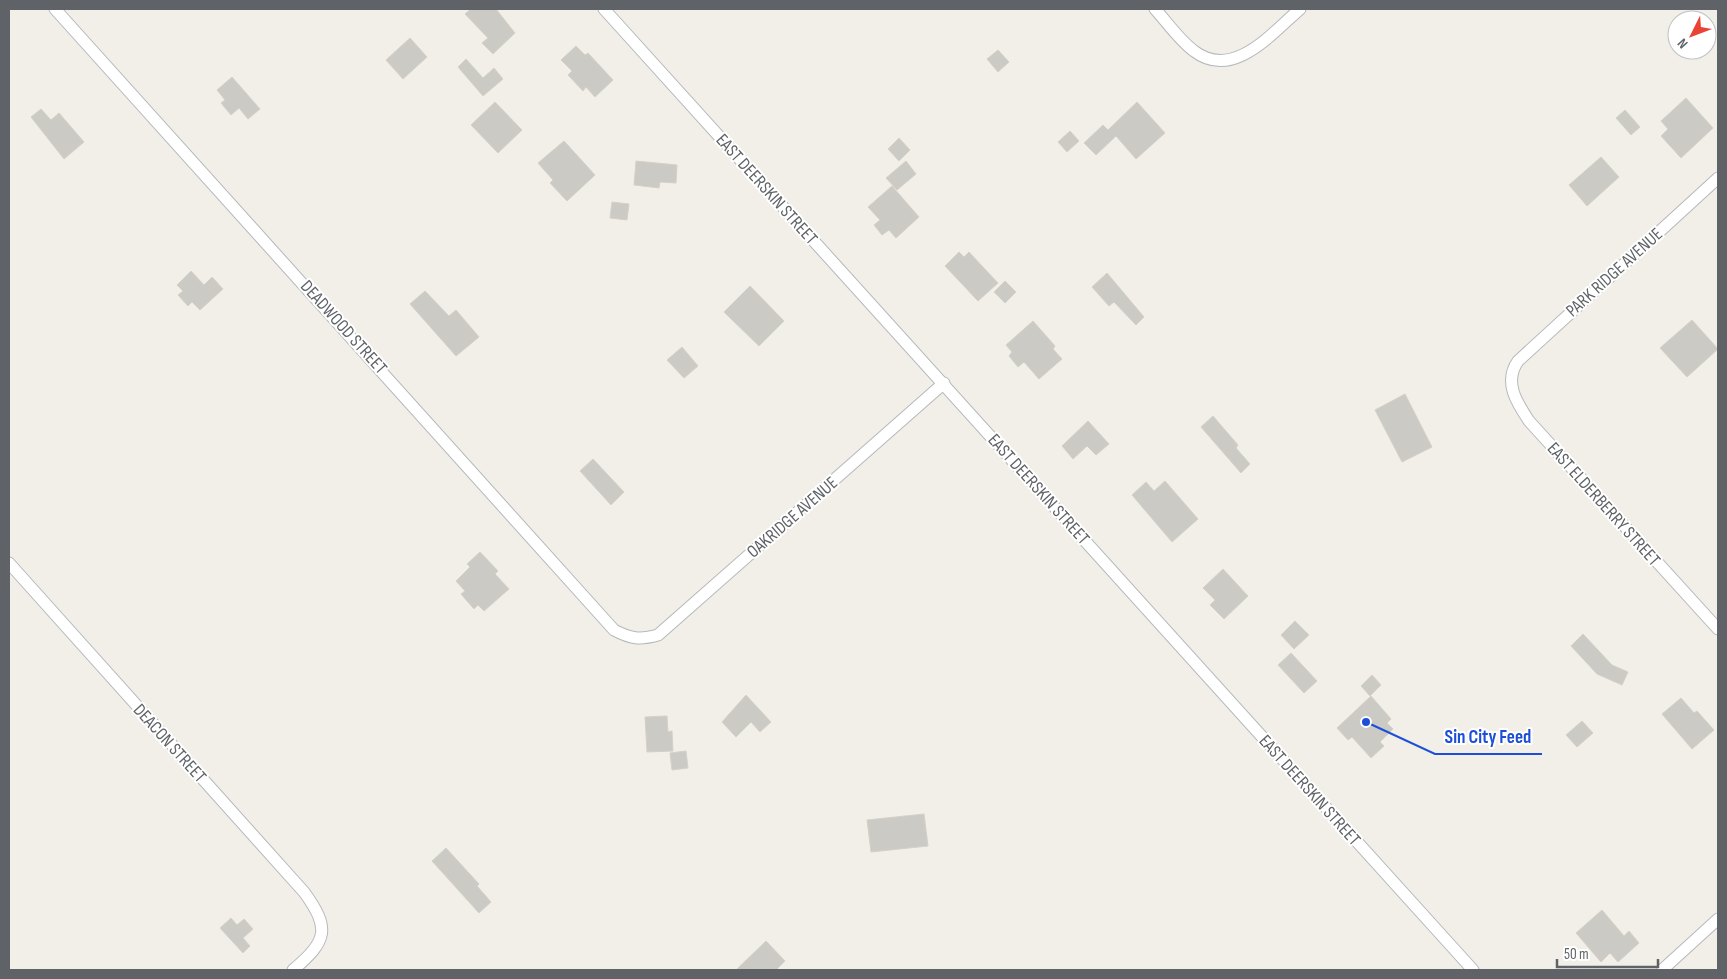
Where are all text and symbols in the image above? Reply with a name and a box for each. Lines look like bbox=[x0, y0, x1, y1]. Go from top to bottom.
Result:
north arrow bbox=[1667, 10, 1717, 60]
text: N bbox=[1674, 35, 1692, 52]
street label: EAST DEERSKIN STREET bbox=[711, 130, 822, 249]
street label: PARK RIDGE AVENUE bbox=[1562, 224, 1667, 321]
street label: DEADWOOD STREET bbox=[296, 276, 391, 379]
street label: EAST DEERSKIN STREET bbox=[983, 430, 1094, 549]
street label: EAST ELDERBERRY STREET bbox=[1543, 438, 1665, 570]
street label: OAKRIDGE AVENUE bbox=[743, 472, 842, 562]
street label: DEACON STREET bbox=[129, 700, 210, 787]
callout: Sin City Feed bbox=[1435, 720, 1542, 754]
text: Sin City Feed bbox=[1445, 726, 1531, 749]
street label: EAST DEERSKIN STREET bbox=[1254, 731, 1365, 850]
scale bar bbox=[1557, 936, 1658, 968]
text: 50 m bbox=[1564, 945, 1589, 964]

